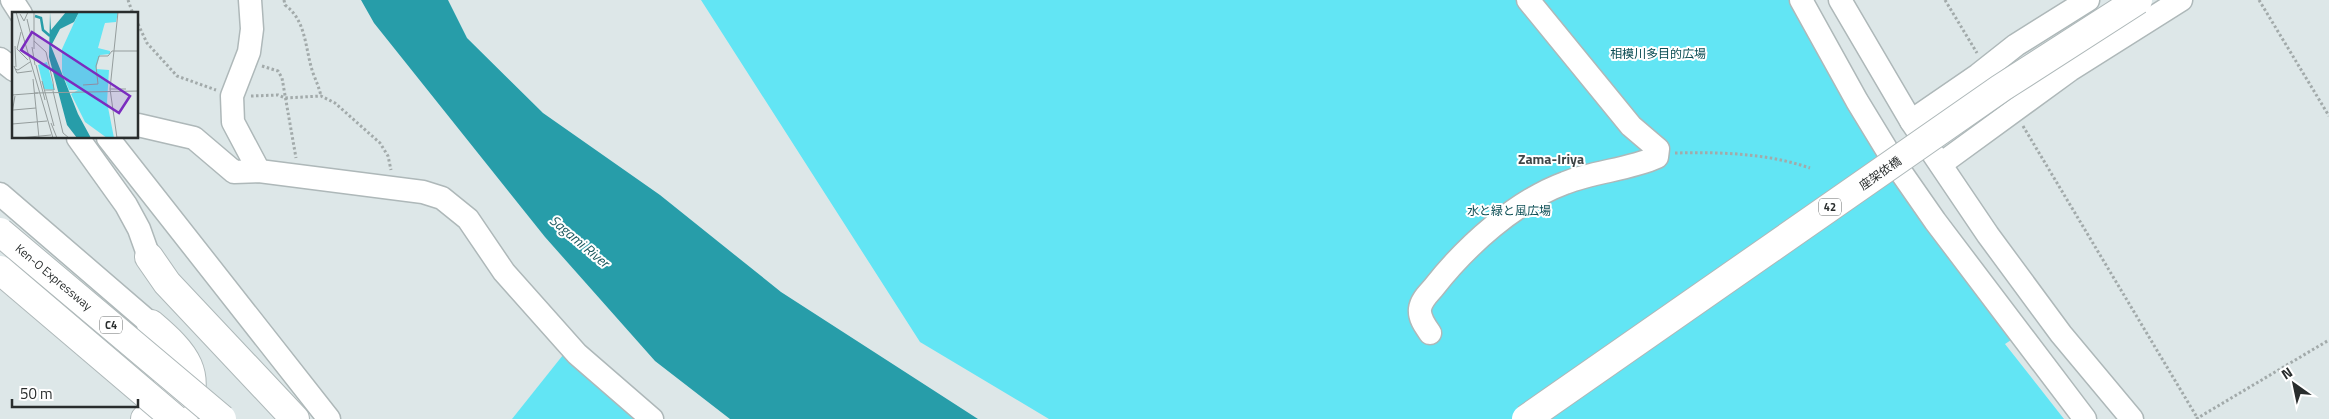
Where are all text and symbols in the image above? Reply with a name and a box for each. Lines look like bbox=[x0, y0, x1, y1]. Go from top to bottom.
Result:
inset map bbox=[12, 12, 139, 139]
park label: 相模川多目的広場 bbox=[1610, 44, 1706, 63]
district label: Zama-Iriya bbox=[1518, 148, 1584, 169]
street label: 座架依橋 bbox=[1855, 151, 1905, 195]
road number: 42 bbox=[1819, 198, 1841, 216]
park label: 水と緑と風広場 bbox=[1467, 201, 1551, 220]
water label: Sagami River bbox=[546, 210, 616, 273]
street label: Ken-O Expressway bbox=[11, 239, 97, 315]
road number: C4 bbox=[100, 316, 122, 334]
north arrow bbox=[2269, 359, 2319, 409]
text: N bbox=[2277, 361, 2296, 384]
scale bar bbox=[12, 376, 139, 408]
text: 50 m bbox=[20, 382, 53, 405]

